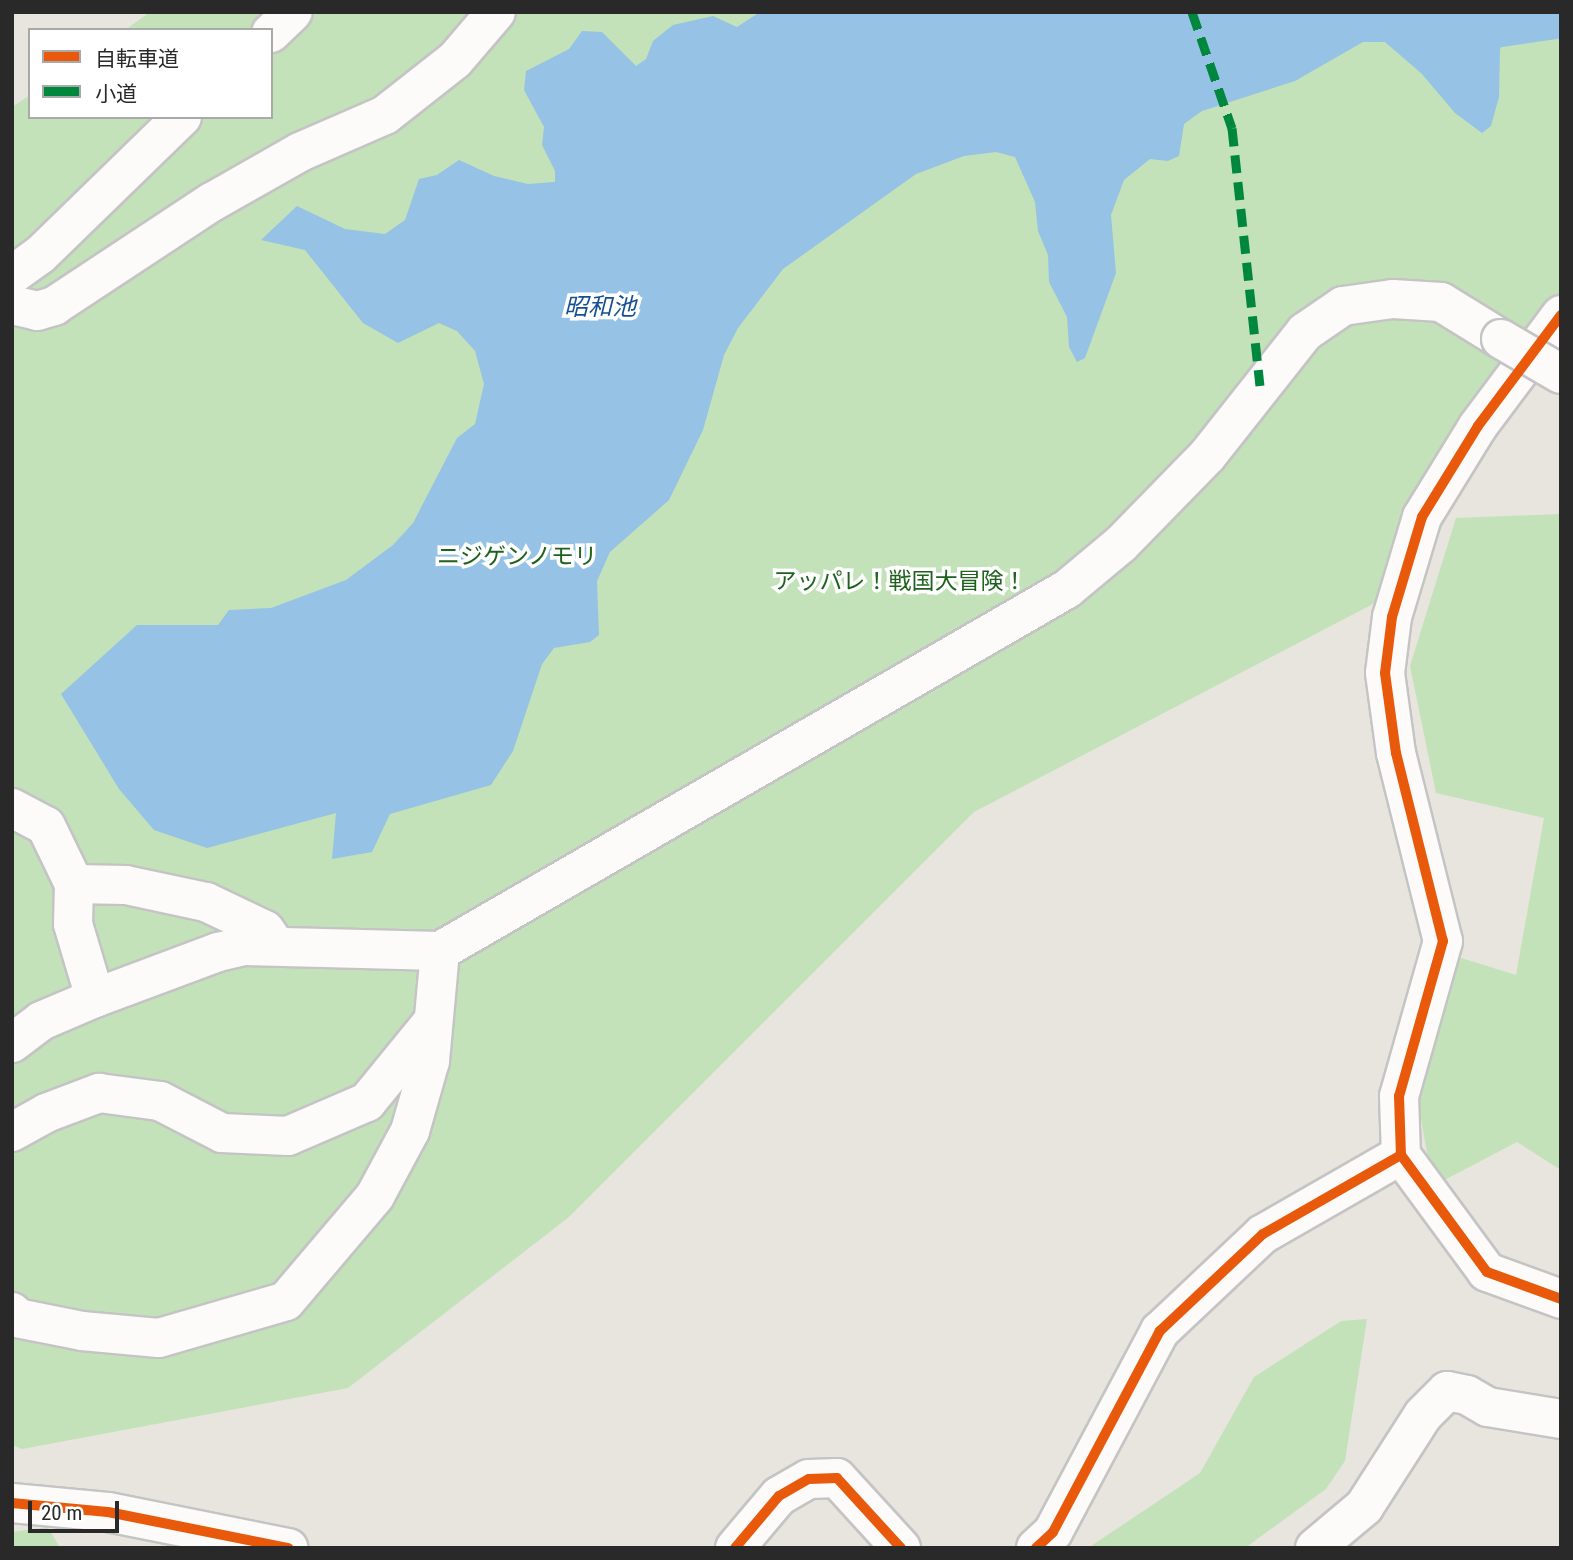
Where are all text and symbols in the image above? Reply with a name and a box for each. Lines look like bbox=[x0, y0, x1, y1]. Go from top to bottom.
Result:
legend bbox=[28, 28, 273, 119]
text: 自転車道 bbox=[95, 47, 179, 71]
text: 小道 bbox=[95, 82, 137, 106]
water label: 昭和池 bbox=[564, 294, 636, 322]
park label: ニジゲンノモリ bbox=[437, 543, 597, 571]
park label: アッパレ！戦国大冒険！ bbox=[774, 568, 1026, 596]
scale bar bbox=[32, 1486, 122, 1530]
text: 20 m bbox=[41, 1501, 82, 1525]

